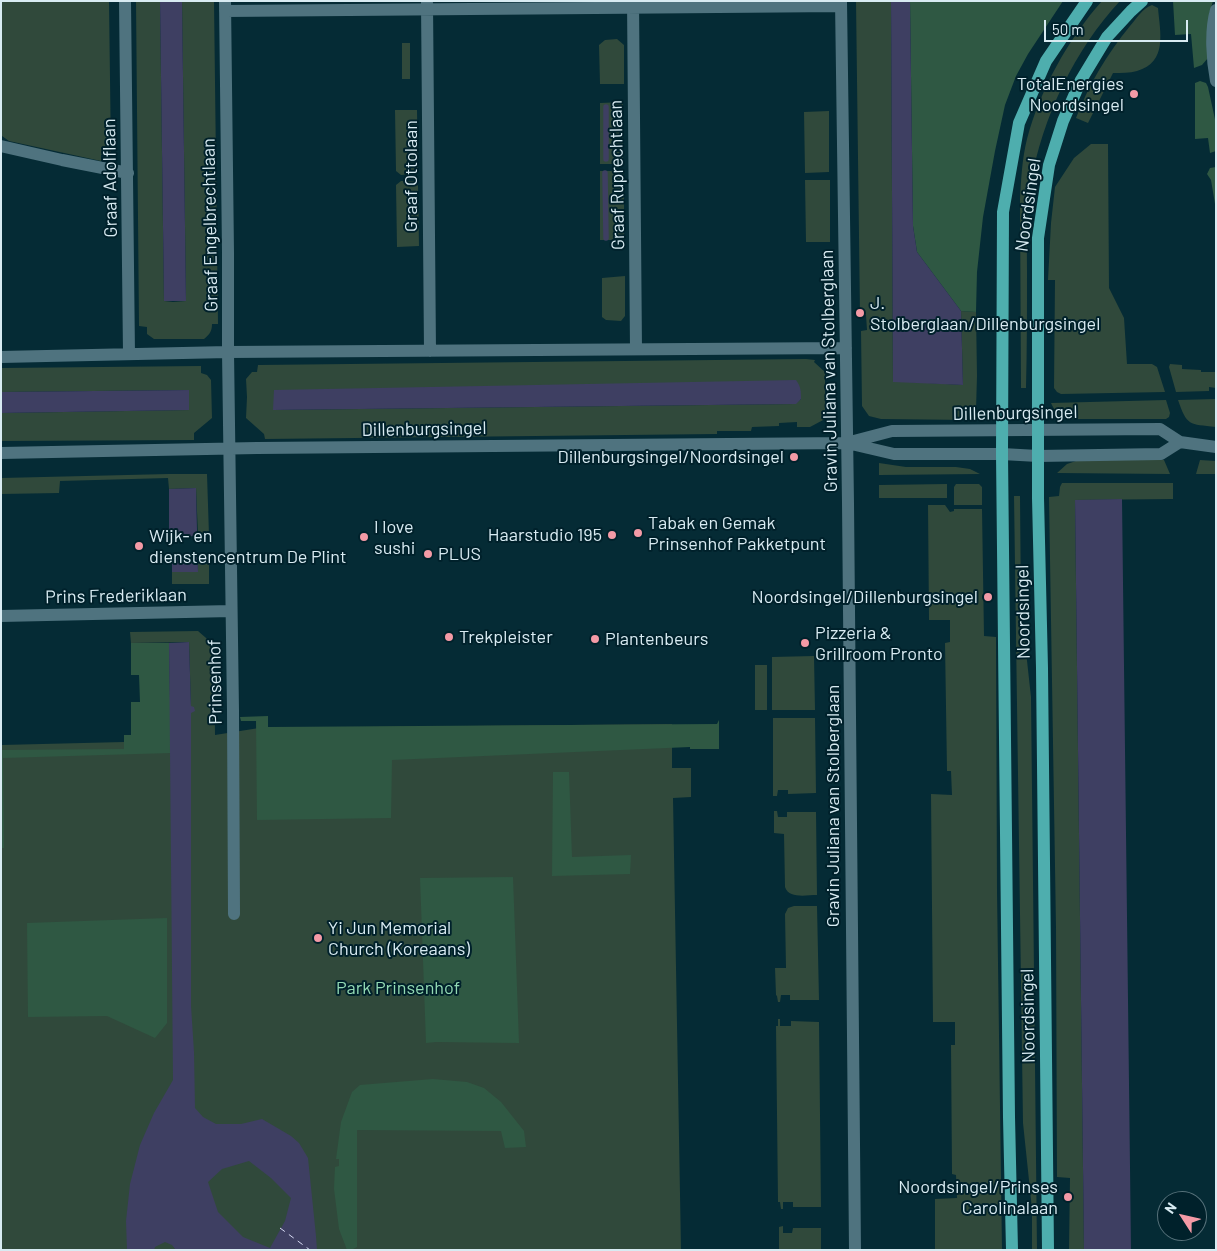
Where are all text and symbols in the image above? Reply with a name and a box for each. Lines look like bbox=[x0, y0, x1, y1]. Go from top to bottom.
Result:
scale bar bbox=[1047, 10, 1191, 42]
text: 50 m bbox=[1052, 20, 1084, 38]
place label: TotalEnergies Noordsingel bbox=[1017, 73, 1124, 116]
marker: TotalEnergies Noordsingel bbox=[1128, 88, 1140, 100]
street label: Graaf Ruprechtlaan bbox=[605, 100, 629, 250]
street label: Graaf Adolflaan bbox=[98, 118, 122, 238]
street label: Graaf Ottolaan bbox=[400, 120, 422, 232]
street label: Graaf Engelbrechtlaan bbox=[198, 138, 222, 312]
street label: Noordsingel bbox=[1011, 157, 1045, 253]
street label: Gravin Juliana van Stolberglaan bbox=[816, 250, 842, 492]
place label: J. Stolberglaan/Dillenburgsingel bbox=[870, 292, 1100, 334]
marker: J. Stolberglaan/Dillenburgsingel bbox=[854, 307, 866, 319]
street label: Dillenburgsingel bbox=[952, 401, 1078, 425]
street label: Dillenburgsingel bbox=[361, 417, 487, 441]
place label: Dillenburgsingel/Noordsingel bbox=[558, 446, 784, 468]
marker: Dillenburgsingel/Noordsingel bbox=[788, 451, 800, 463]
place label: Tabak en Gemak Prinsenhof Pakketpunt bbox=[648, 512, 826, 554]
place label: I love sushi bbox=[374, 516, 415, 558]
place label: Haarstudio 195 bbox=[488, 524, 602, 546]
place label: Wijk- en dienstencentrum De Plint bbox=[149, 525, 347, 568]
marker: Tabak en Gemak Prinsenhof Pakketpunt bbox=[632, 527, 644, 539]
marker: Haarstudio 195 bbox=[606, 529, 618, 541]
marker: I love sushi bbox=[358, 531, 370, 543]
marker: Wijk- en dienstencentrum De Plint bbox=[133, 540, 145, 552]
place label: PLUS bbox=[438, 543, 481, 565]
marker: PLUS bbox=[422, 548, 434, 560]
street label: Noordsingel bbox=[1011, 565, 1035, 659]
street label: Prins Frederiklaan bbox=[45, 584, 187, 608]
place label: Noordsingel/Dillenburgsingel bbox=[752, 586, 978, 608]
marker: Noordsingel/Dillenburgsingel bbox=[982, 591, 994, 603]
place label: Pizzeria & Grillroom Pronto bbox=[815, 622, 943, 664]
place label: Trekpleister bbox=[459, 626, 553, 648]
place label: Plantenbeurs bbox=[605, 628, 708, 650]
marker: Trekpleister bbox=[443, 631, 455, 643]
marker: Plantenbeurs bbox=[589, 633, 601, 645]
marker: Pizzeria & Grillroom Pronto bbox=[799, 637, 811, 649]
street label: Prinsenhof bbox=[203, 639, 227, 725]
street label: Gravin Juliana van Stolberglaan bbox=[822, 685, 844, 927]
place label: Yi Jun Memorial Church (Koreaans) bbox=[328, 917, 470, 960]
marker: Yi Jun Memorial Church (Koreaans) bbox=[312, 932, 324, 944]
street label: Noordsingel bbox=[1016, 969, 1040, 1063]
park label: Park Prinsenhof bbox=[336, 977, 460, 999]
place label: Noordsingel/Prinses Carolinalaan bbox=[898, 1176, 1058, 1218]
marker: Noordsingel/Prinses Carolinalaan bbox=[1062, 1191, 1074, 1203]
north arrow bbox=[1157, 1191, 1207, 1241]
text: N bbox=[1160, 1199, 1180, 1216]

